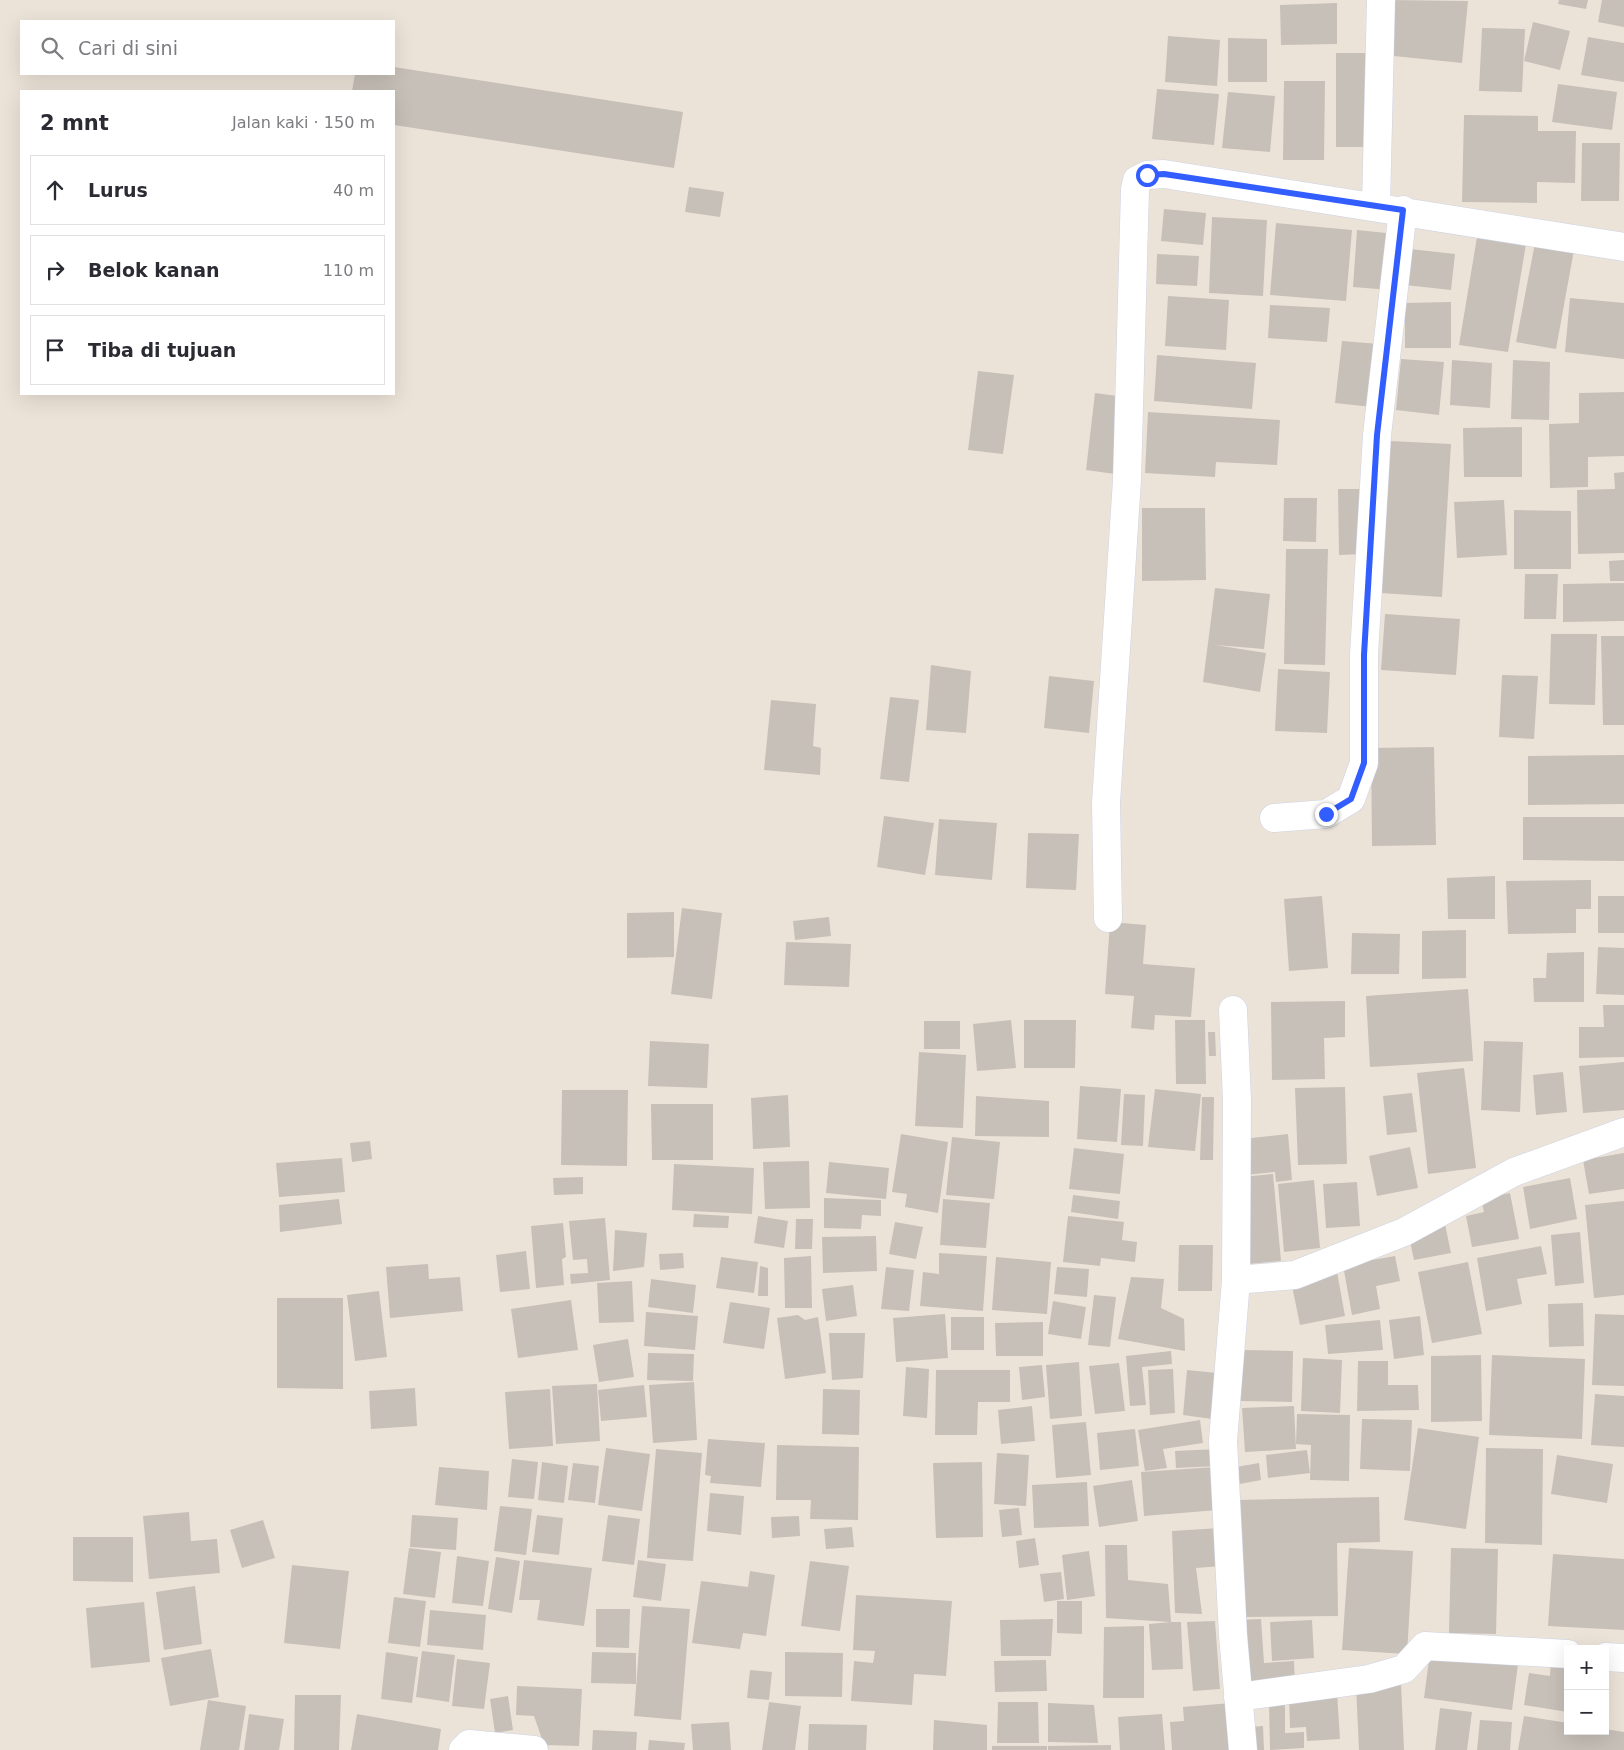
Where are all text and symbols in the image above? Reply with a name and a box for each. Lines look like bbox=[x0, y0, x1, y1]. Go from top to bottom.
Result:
search box bbox=[20, 20, 395, 75]
icon: search bbox=[38, 34, 66, 62]
text: Cari di sini bbox=[78, 37, 178, 59]
text: 2 mnt bbox=[40, 111, 109, 135]
text: Jalan kaki · 150 m bbox=[232, 113, 375, 132]
route start bbox=[1136, 164, 1159, 187]
icon: ahead bbox=[41, 176, 69, 204]
text: Lurus bbox=[88, 179, 148, 201]
text: 40 m bbox=[333, 181, 374, 200]
icon: right bbox=[41, 256, 69, 284]
text: Belok kanan bbox=[88, 259, 220, 281]
text: 110 m bbox=[323, 261, 374, 280]
icon: arrive bbox=[41, 336, 69, 364]
text: Tiba di tujuan bbox=[88, 339, 236, 361]
route end bbox=[1315, 803, 1338, 826]
map controls bbox=[1564, 1645, 1609, 1735]
button: + bbox=[1564, 1645, 1609, 1690]
button: − bbox=[1564, 1690, 1609, 1735]

